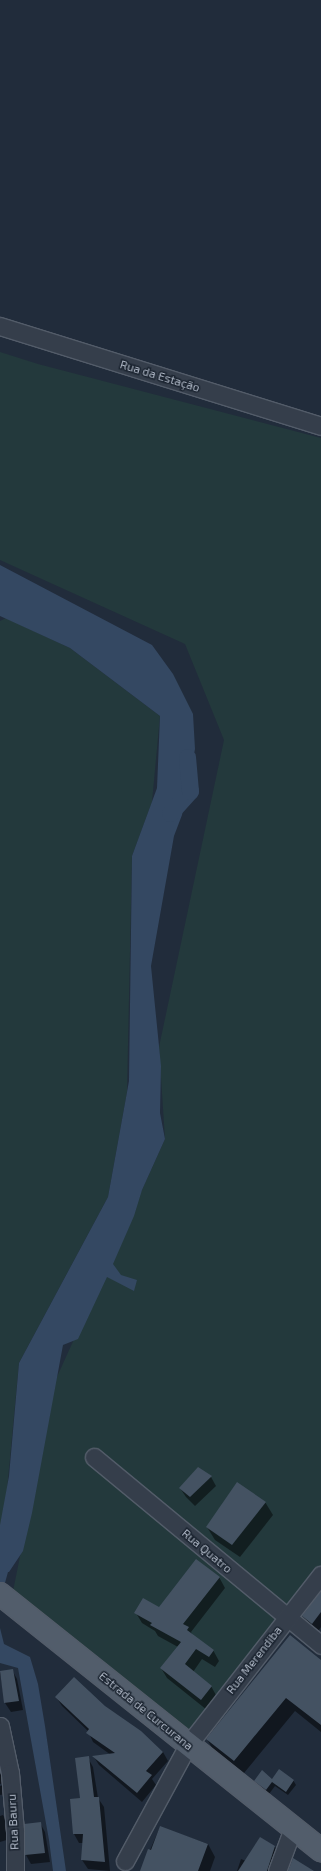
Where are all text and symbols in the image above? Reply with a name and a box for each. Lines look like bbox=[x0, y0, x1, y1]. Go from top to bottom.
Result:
street label: Rua da Estação bbox=[118, 357, 202, 395]
street label: Rua Quatro bbox=[179, 1526, 235, 1576]
street label: Rua Merendiba bbox=[223, 1623, 285, 1697]
street label: Estrada de Curcurana bbox=[96, 1669, 196, 1753]
street label: Rua Bauru bbox=[4, 1794, 22, 1850]

